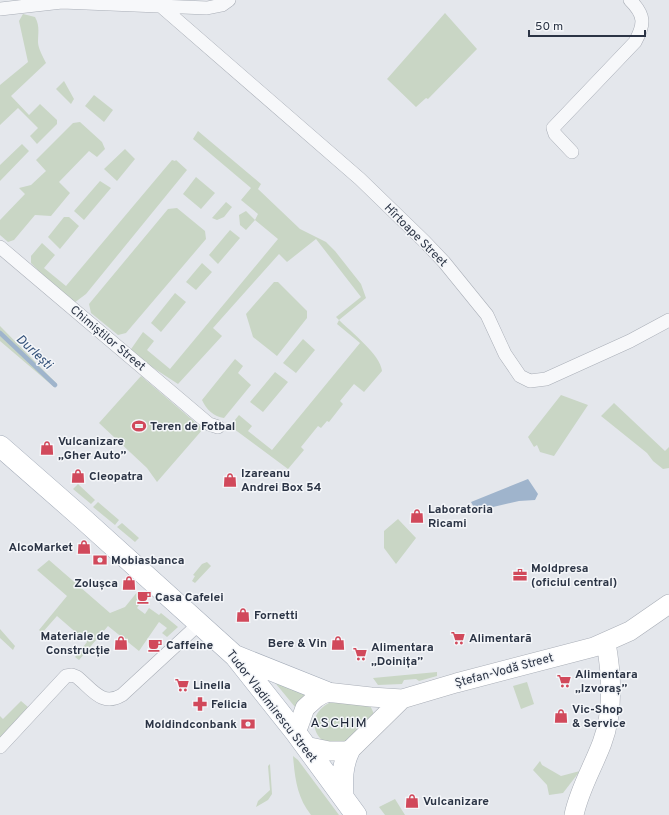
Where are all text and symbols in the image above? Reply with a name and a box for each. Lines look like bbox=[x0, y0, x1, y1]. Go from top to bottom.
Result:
scale bar bbox=[529, 12, 645, 38]
text: 50 m bbox=[535, 19, 563, 35]
street label: Hîrtoape Street bbox=[380, 201, 450, 271]
street label: Chimiștilor Street bbox=[66, 302, 148, 375]
water label: Durlești bbox=[12, 332, 56, 374]
sports icon: Teren de Fotbal bbox=[131, 418, 147, 434]
place label: Teren de Fotbal bbox=[150, 419, 235, 435]
place label: Vulcanizare „Gher Auto” bbox=[58, 434, 126, 464]
shop icon: Vulcanizare „Gher Auto” bbox=[39, 440, 55, 456]
place label: Izareanu Andrei Box 54 bbox=[241, 466, 322, 496]
shop icon: Cleopatra bbox=[70, 468, 86, 484]
place label: Cleopatra bbox=[89, 469, 143, 485]
shop icon: Izareanu Andrei Box 54 bbox=[222, 472, 238, 488]
place label: Laboratoria Ricami bbox=[428, 502, 493, 532]
shop icon: Laboratoria Ricami bbox=[409, 508, 425, 524]
shop icon: AlcoMarket bbox=[76, 539, 92, 555]
place label: AlcoMarket bbox=[8, 540, 73, 556]
bank icon: Mobiasbanca bbox=[92, 552, 108, 568]
place label: Mobiasbanca bbox=[111, 553, 184, 569]
place label: Moldpresa (oficiul central) bbox=[531, 561, 617, 591]
office icon: Moldpresa (oficiul central) bbox=[512, 567, 528, 583]
shop icon: Zolușca bbox=[121, 575, 137, 591]
place label: Zolușca bbox=[74, 576, 118, 592]
cafe icon: Casa Cafelei bbox=[136, 589, 152, 605]
place label: Casa Cafelei bbox=[155, 590, 224, 606]
shop icon: Fornetti bbox=[235, 607, 251, 623]
place label: Fornetti bbox=[254, 608, 298, 624]
place label: Materiale de Construcție bbox=[41, 629, 110, 659]
supermarket icon: Alimentară bbox=[450, 630, 466, 646]
place label: Alimentară bbox=[469, 631, 532, 647]
shop icon: Materiale de Construcție bbox=[113, 635, 129, 651]
shop icon: Bere & Vin bbox=[330, 635, 346, 651]
place label: Bere & Vin bbox=[268, 636, 327, 652]
cafe icon: Caffeine bbox=[147, 637, 163, 653]
place label: Caffeine bbox=[166, 638, 213, 654]
place label: Alimentara „Doinița” bbox=[371, 640, 434, 670]
supermarket icon: Alimentara „Doinița” bbox=[352, 646, 368, 662]
street label: Tudor Vladimirescu Street bbox=[222, 647, 320, 766]
street label: Ștefan-Vodă Street bbox=[453, 650, 555, 692]
place label: Alimentara „Izvoraș” bbox=[575, 667, 638, 697]
supermarket icon: Alimentara „Izvoraș” bbox=[556, 673, 572, 689]
supermarket icon: Linella bbox=[174, 677, 190, 693]
place label: Linella bbox=[193, 678, 231, 694]
pharmacy icon: Felicia bbox=[192, 696, 208, 712]
place label: Felicia bbox=[211, 697, 247, 713]
place label: Vic-Shop & Service bbox=[572, 702, 626, 732]
shop icon: Vic-Shop & Service bbox=[553, 708, 569, 724]
district label: ASCHIM bbox=[310, 715, 368, 732]
bank icon: Moldindconbank bbox=[240, 716, 256, 732]
place label: Moldindconbank bbox=[145, 717, 237, 733]
shop icon: Vulcanizare bbox=[404, 793, 420, 809]
place label: Vulcanizare bbox=[423, 794, 489, 810]

